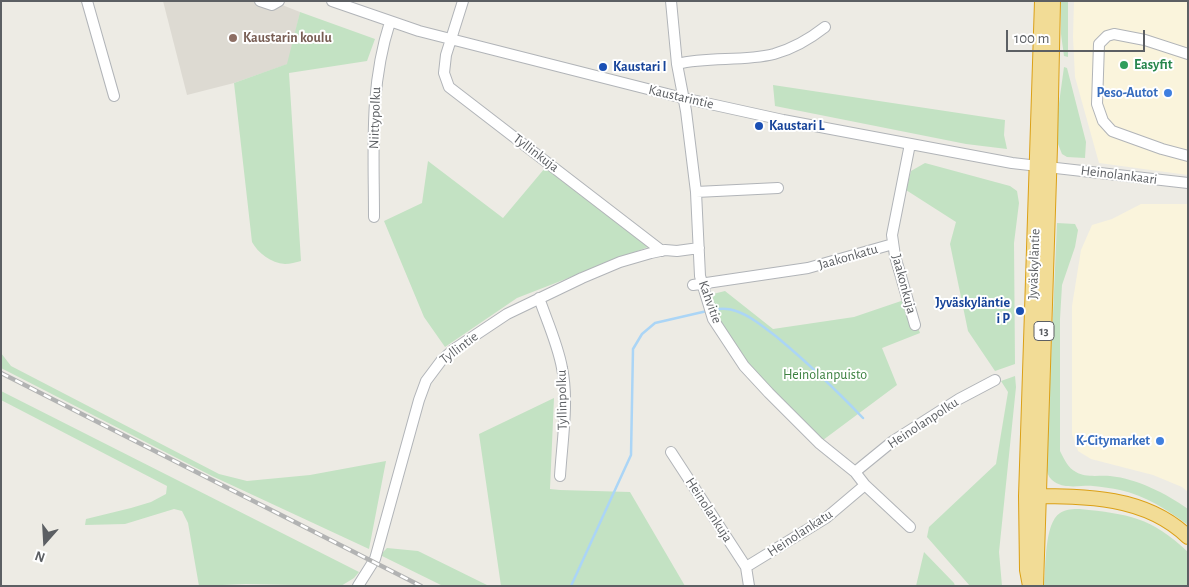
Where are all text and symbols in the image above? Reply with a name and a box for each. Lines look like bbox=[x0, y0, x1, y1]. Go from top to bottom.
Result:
scale bar bbox=[1009, 20, 1148, 52]
place label: Kaustarin koulu bbox=[243, 30, 332, 46]
text: 100 m bbox=[1014, 31, 1049, 46]
marker: Kaustarin koulu bbox=[227, 32, 239, 44]
place label: Easyfit bbox=[1134, 57, 1172, 73]
place label: Kaustari I bbox=[613, 59, 667, 75]
marker: Easyfit bbox=[1118, 59, 1130, 71]
marker: Kaustari I bbox=[597, 61, 609, 73]
street label: Kaustarintie bbox=[647, 81, 715, 113]
place label: Peso-Autot bbox=[1096, 85, 1158, 101]
street label: Niittypolku bbox=[366, 87, 384, 149]
marker: Peso-Autot bbox=[1162, 87, 1174, 99]
place label: Kaustari L bbox=[769, 118, 825, 134]
marker: Kaustari L bbox=[753, 120, 765, 132]
street label: Tyllinkuja bbox=[510, 130, 562, 176]
street label: Heinolankaari bbox=[1080, 162, 1158, 188]
street label: Jyväskyläntie bbox=[1024, 228, 1044, 300]
street label: Jaakonkatu bbox=[816, 240, 880, 274]
street label: Jaakonkuja bbox=[888, 252, 920, 316]
street label: Kahvitie bbox=[694, 278, 726, 326]
place label: Jyväskyläntie i P bbox=[935, 295, 1010, 328]
marker: Jyväskyläntie i P bbox=[1014, 305, 1026, 317]
road number: 13 bbox=[1034, 322, 1054, 341]
street label: Tyllintie bbox=[436, 328, 482, 368]
park label: Heinolanpuisto bbox=[783, 367, 867, 383]
street label: Tyllinpolku bbox=[553, 370, 571, 430]
street label: Heinolanpolku bbox=[884, 394, 962, 452]
place label: K-Citymarket bbox=[1076, 433, 1150, 449]
marker: K-Citymarket bbox=[1154, 435, 1166, 447]
street label: Heinolankuja bbox=[682, 474, 736, 546]
street label: Heinolankatu bbox=[764, 506, 836, 560]
north arrow bbox=[20, 517, 70, 567]
text: N bbox=[33, 548, 47, 564]

